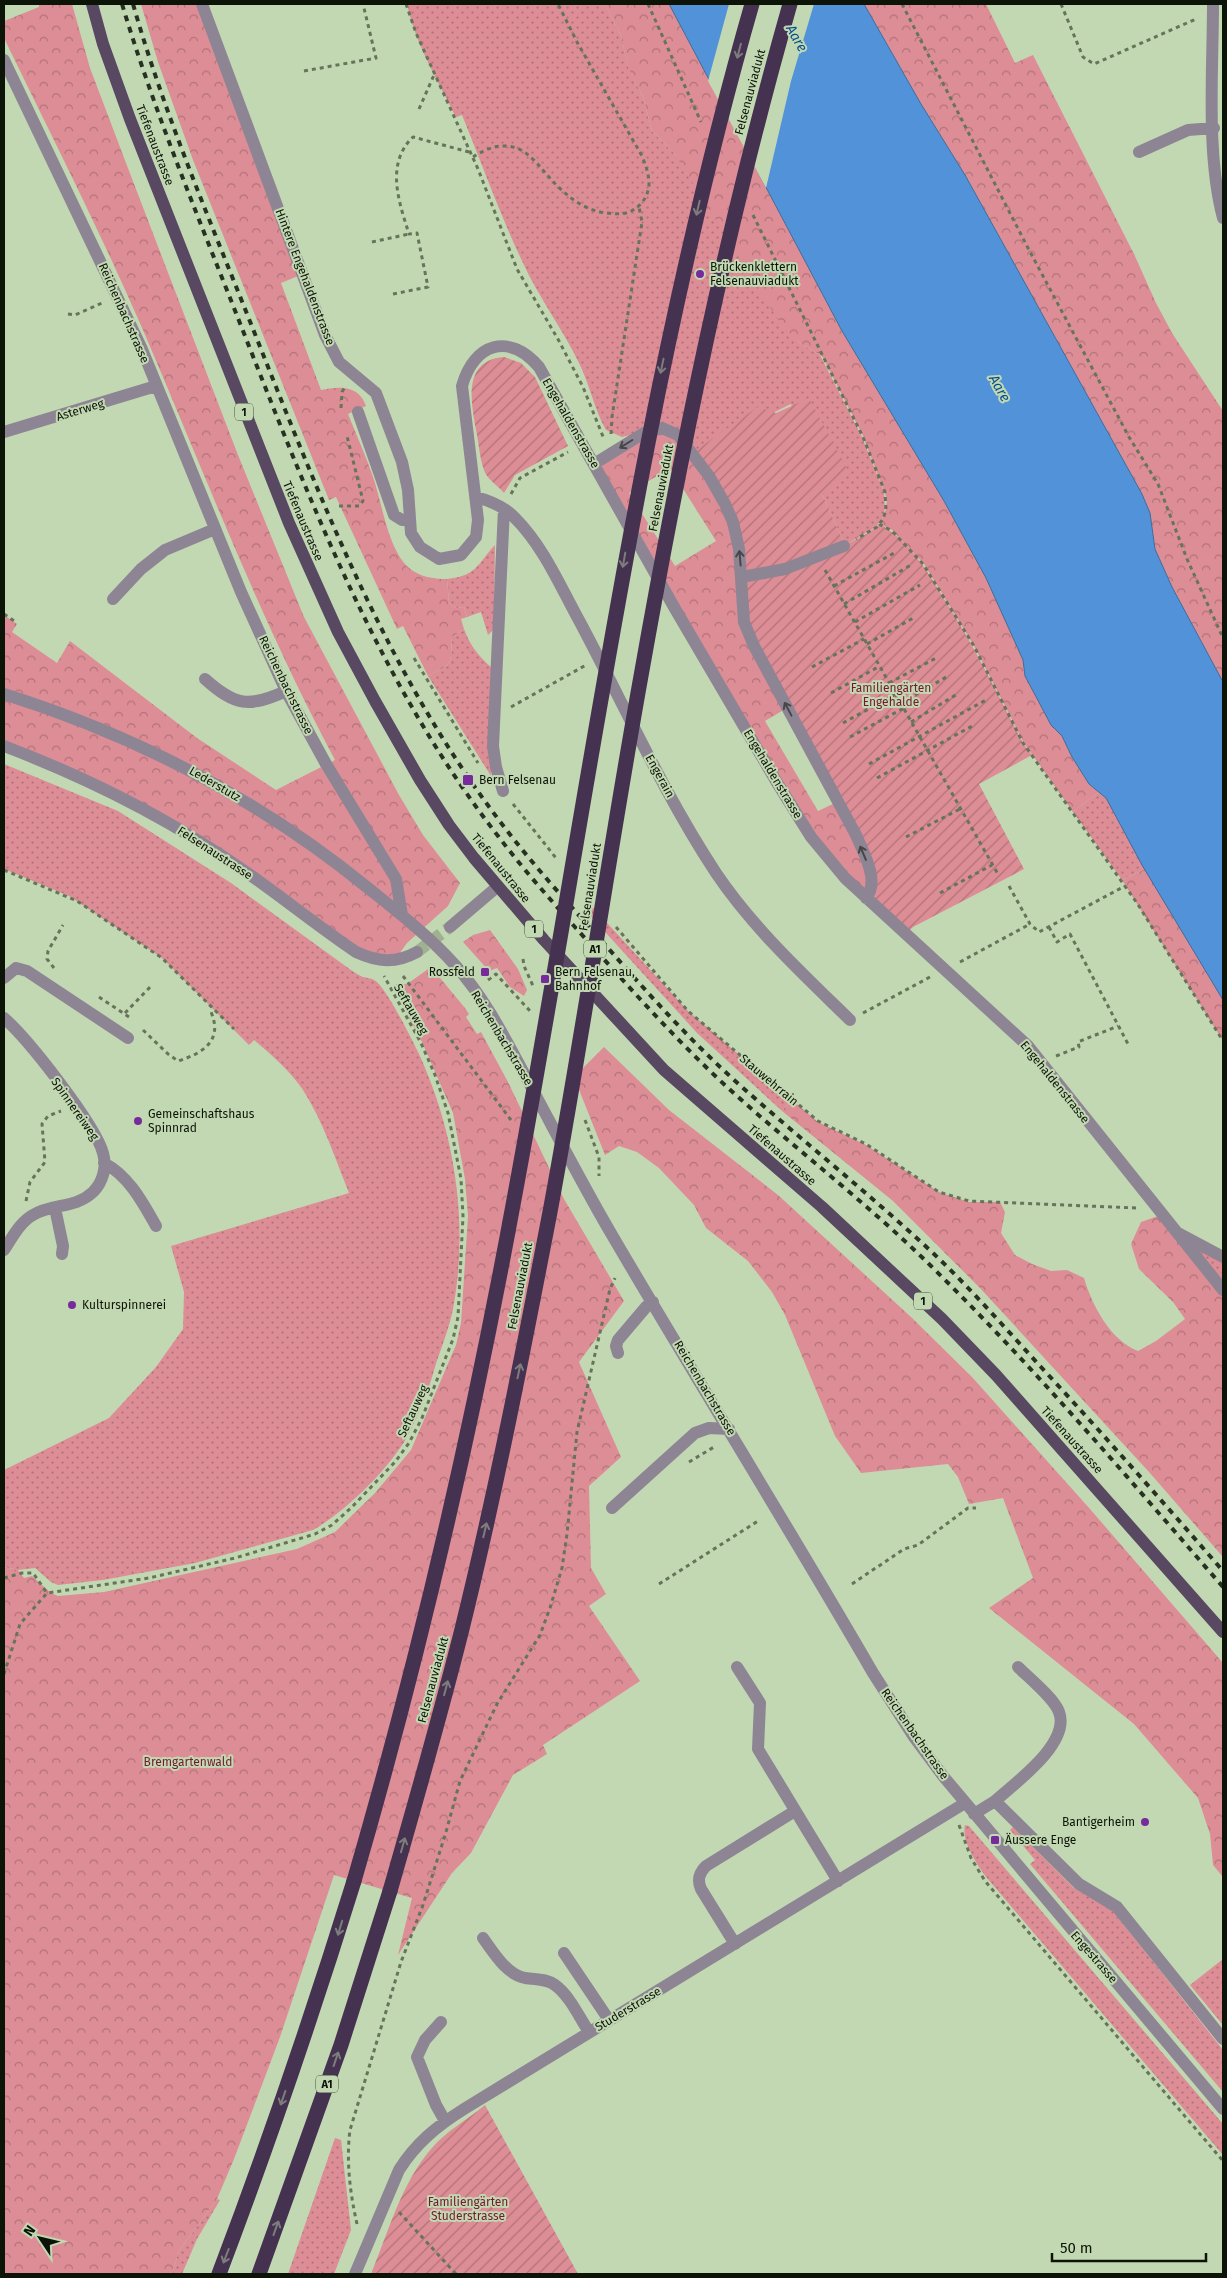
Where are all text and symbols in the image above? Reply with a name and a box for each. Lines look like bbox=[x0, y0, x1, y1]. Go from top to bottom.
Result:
water label: Aare bbox=[782, 21, 811, 55]
one-way arrow bbox=[733, 42, 743, 58]
street label: Felsenauviadukt bbox=[732, 47, 768, 137]
street label: Tiefenaustrasse bbox=[133, 103, 177, 187]
one-way arrow bbox=[693, 199, 702, 215]
street label: Hintere Engehaldenstrasse bbox=[272, 207, 338, 347]
place label: Brückenklettern Felsenauviadukt bbox=[710, 260, 799, 288]
street label: Reichenbachstrasse bbox=[96, 261, 152, 365]
marker: Brückenklettern Felsenauviadukt bbox=[694, 268, 706, 280]
one-way arrow bbox=[657, 358, 667, 374]
water label: Aare bbox=[985, 371, 1014, 405]
street label: Engehaldenstrasse bbox=[540, 375, 602, 471]
street label: Asterweg bbox=[54, 396, 106, 424]
road number: 1 bbox=[235, 404, 253, 421]
one-way arrow bbox=[619, 439, 633, 449]
street label: Felsenauviadukt bbox=[646, 442, 676, 533]
street label: Tiefenaustrasse bbox=[280, 479, 326, 563]
one-way arrow bbox=[735, 550, 745, 566]
one-way arrow bbox=[619, 552, 629, 568]
street label: Reichenbachstrasse bbox=[256, 633, 316, 737]
park label: Familiengärten Engehalde bbox=[851, 681, 931, 709]
one-way arrow bbox=[783, 702, 793, 717]
street label: Engehaldenstrasse bbox=[741, 727, 805, 821]
street label: Engerain bbox=[642, 752, 678, 800]
street label: Lederstutz bbox=[187, 764, 243, 804]
marker: Bern Felsenau bbox=[461, 773, 475, 787]
place label: Bern Felsenau bbox=[479, 773, 556, 787]
street label: Felsenaustrasse bbox=[175, 824, 255, 882]
street label: Tiefenaustrasse bbox=[469, 830, 533, 906]
street label: Felsenauviadukt bbox=[576, 841, 604, 932]
one-way arrow bbox=[858, 846, 868, 861]
road number: 1 bbox=[525, 921, 543, 938]
road number: A1 bbox=[584, 941, 606, 958]
place label: Rossfeld bbox=[429, 965, 475, 979]
place label: Bern Felsenau, Bahnhof bbox=[555, 965, 635, 993]
marker: Rossfeld bbox=[479, 966, 491, 978]
marker: Bern Felsenau, Bahnhof bbox=[539, 973, 551, 985]
street label: Seftauweg bbox=[391, 981, 432, 1038]
street label: Reichenbachstrasse bbox=[468, 988, 536, 1088]
street label: Engehaldenstrasse bbox=[1018, 1038, 1092, 1126]
street label: Stauwehrrain bbox=[737, 1051, 801, 1109]
street label: Spinnereiweg bbox=[48, 1075, 102, 1144]
place label: Gemeinschaftshaus Spinnrad bbox=[148, 1107, 255, 1135]
marker: Gemeinschaftshaus Spinnrad bbox=[132, 1115, 144, 1127]
street label: Tiefenaustrasse bbox=[745, 1122, 819, 1188]
street label: Felsenauviadukt bbox=[505, 1240, 535, 1331]
road number: 1 bbox=[914, 1292, 932, 1310]
place label: Kulturspinnerei bbox=[82, 1298, 166, 1312]
marker: Kulturspinnerei bbox=[66, 1299, 78, 1311]
street label: Reichenbachstrasse bbox=[671, 1338, 739, 1438]
one-way arrow bbox=[514, 1364, 524, 1380]
street label: Seftauweg bbox=[395, 1382, 432, 1439]
street label: Tiefenaustrasse bbox=[1038, 1404, 1106, 1476]
one-way arrow bbox=[481, 1523, 490, 1539]
street label: Felsenauviadukt bbox=[415, 1635, 451, 1725]
one-way arrow bbox=[442, 1680, 452, 1696]
street label: Reichenbachstrasse bbox=[878, 1686, 952, 1782]
park label: Bremgartenwald bbox=[144, 1755, 232, 1769]
place label: Bantigerheim bbox=[1062, 1815, 1135, 1829]
marker: Bantigerheim bbox=[1139, 1816, 1151, 1828]
place label: Äussere Enge bbox=[1005, 1832, 1076, 1847]
marker: Äussere Enge bbox=[989, 1834, 1001, 1846]
one-way arrow bbox=[399, 1837, 409, 1853]
one-way arrow bbox=[334, 1919, 344, 1935]
street label: Engestrasse bbox=[1068, 1928, 1120, 1986]
street label: Studerstrasse bbox=[593, 1984, 663, 2034]
one-way arrow bbox=[332, 2052, 341, 2067]
road number: A1 bbox=[316, 2076, 338, 2092]
one-way arrow bbox=[278, 2090, 287, 2106]
park label: Familiengärten Studerstrasse bbox=[428, 2195, 508, 2223]
north arrow bbox=[15, 2213, 65, 2263]
one-way arrow bbox=[272, 2221, 281, 2237]
text: N bbox=[20, 2222, 39, 2240]
scale bar bbox=[1052, 2230, 1206, 2262]
text: 50 m bbox=[1060, 2239, 1093, 2257]
one-way arrow bbox=[221, 2247, 230, 2263]

